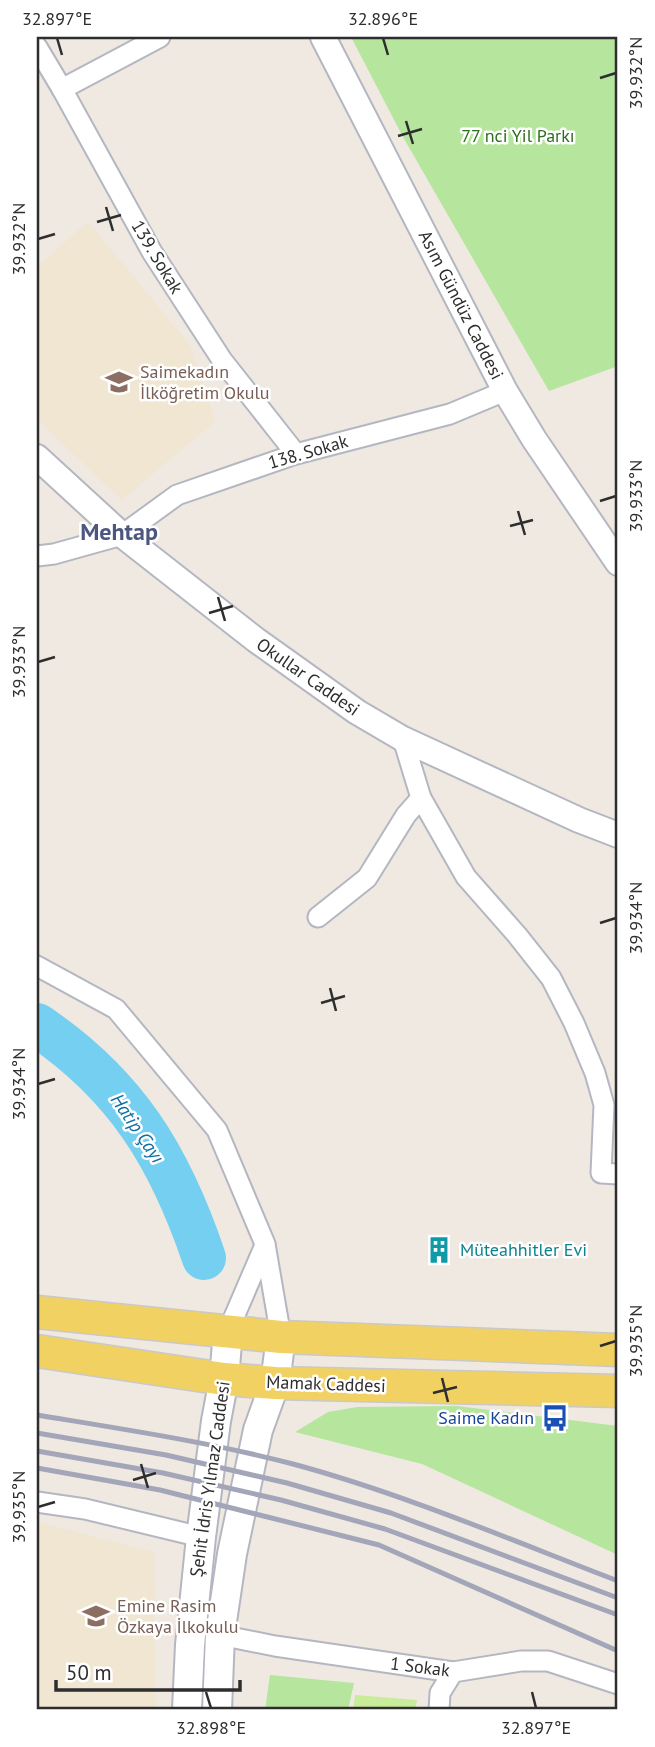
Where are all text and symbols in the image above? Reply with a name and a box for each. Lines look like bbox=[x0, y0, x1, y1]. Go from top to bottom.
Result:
text: 32.897°E bbox=[22, 7, 92, 30]
text: 32.896°E bbox=[348, 7, 418, 30]
text: 39.932°N bbox=[624, 37, 647, 109]
park label: 77 nci Yil Parkı bbox=[461, 124, 575, 147]
text: 39.932°N bbox=[7, 203, 30, 275]
street label: 139. Sokak bbox=[126, 216, 189, 298]
street label: Asım Gündüz Caddesi bbox=[414, 226, 509, 383]
place label: Saimekadın İlköğretim Okulu bbox=[140, 360, 269, 404]
school or university icon: Saimekadın İlköğretim Okulu bbox=[104, 367, 134, 397]
street label: 138. Sokak bbox=[265, 429, 351, 474]
text: 39.933°N bbox=[624, 460, 647, 532]
district label: Mehtap bbox=[80, 516, 158, 547]
text: 39.933°N bbox=[7, 626, 30, 698]
street label: Okullar Caddesi bbox=[252, 633, 364, 721]
text: 39.934°N bbox=[624, 882, 647, 954]
text: 39.934°N bbox=[7, 1048, 30, 1120]
water label: Hatip Çayı bbox=[106, 1089, 170, 1168]
building icon: Müteahhitler Evi bbox=[424, 1235, 454, 1265]
place label: Müteahhitler Evi bbox=[460, 1238, 587, 1261]
text: 39.935°N bbox=[624, 1305, 647, 1377]
street label: Mamak Caddesi bbox=[266, 1370, 386, 1397]
street label: Şehit İdris Yılmaz Caddesi bbox=[184, 1379, 235, 1578]
bus stop icon: Saime Kadın bbox=[540, 1403, 570, 1433]
place label: Saime Kadın bbox=[438, 1406, 534, 1429]
text: 39.935°N bbox=[7, 1471, 30, 1543]
place label: Emine Rasim Özkaya İlkokulu bbox=[117, 1594, 238, 1638]
school or university icon: Emine Rasim Özkaya İlkokulu bbox=[81, 1601, 111, 1631]
scale bar bbox=[56, 1649, 240, 1693]
street label: 1 Sokak bbox=[389, 1651, 452, 1682]
text: 50 m bbox=[66, 1659, 112, 1686]
text: 32.898°E bbox=[176, 1716, 246, 1739]
text: 32.897°E bbox=[501, 1716, 571, 1739]

